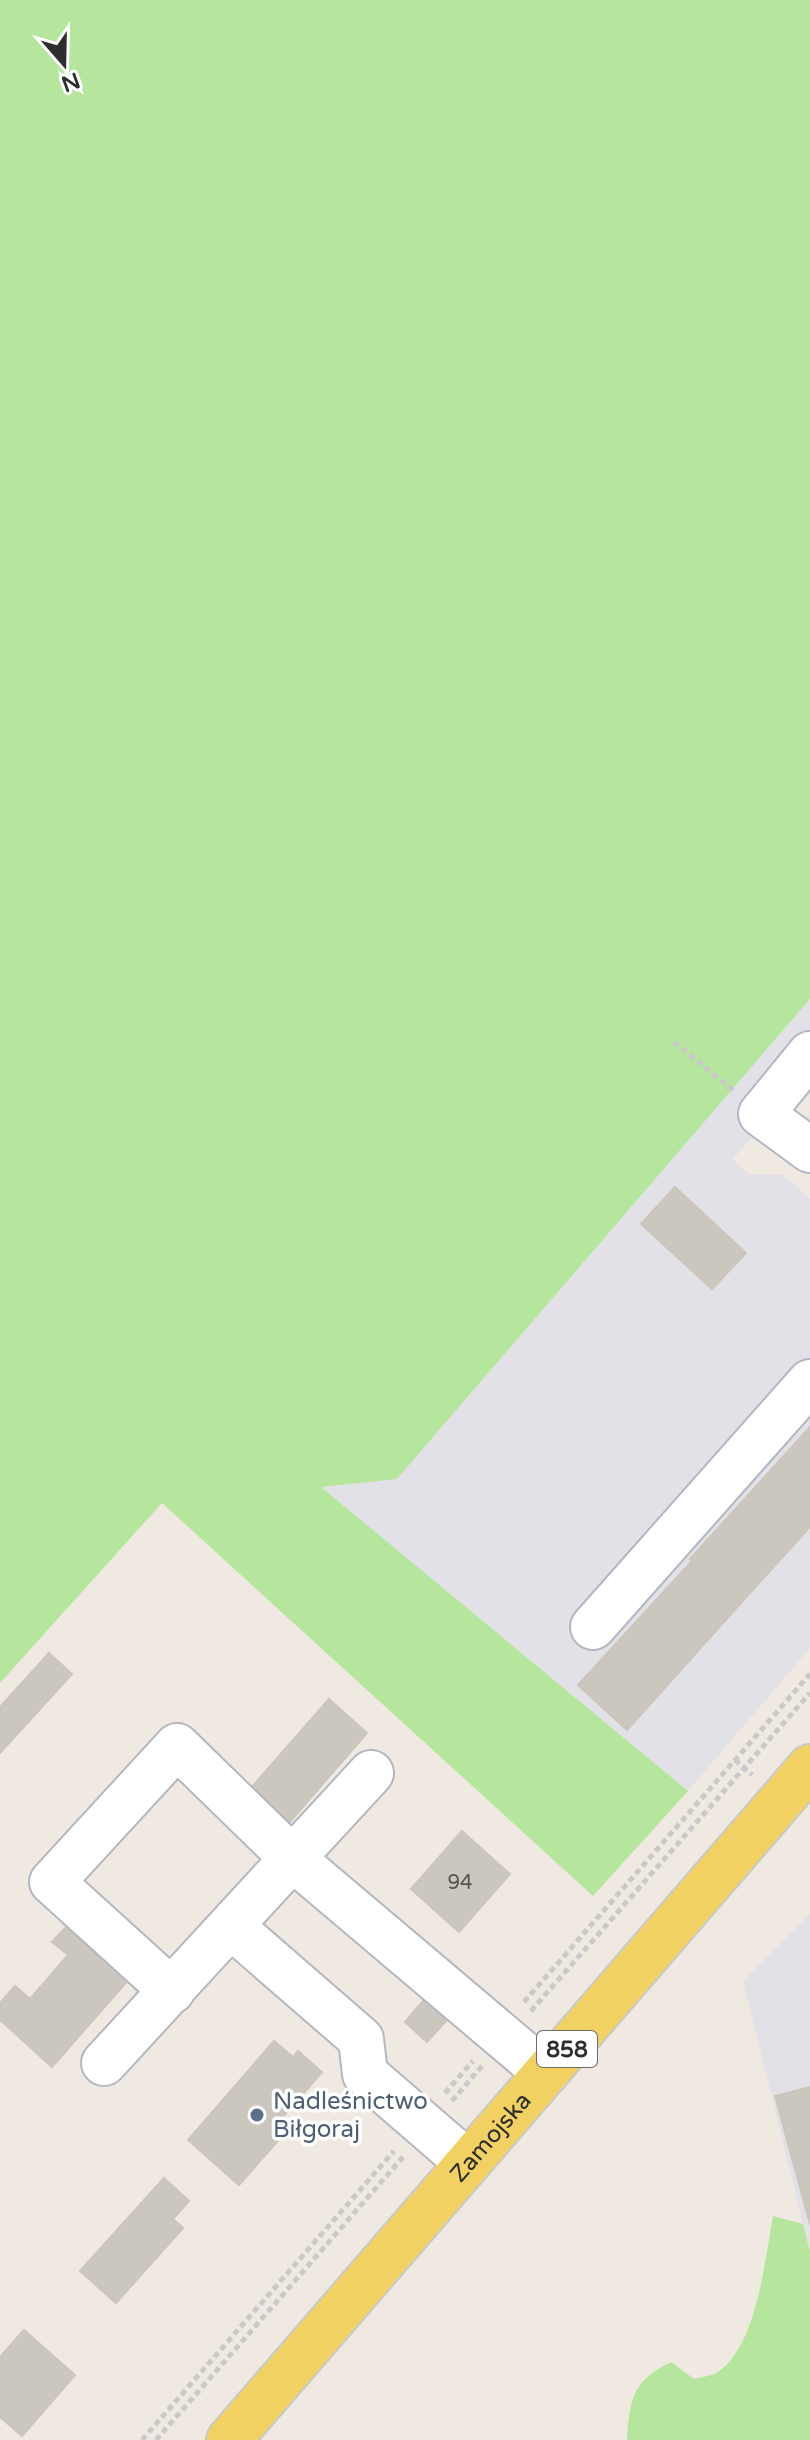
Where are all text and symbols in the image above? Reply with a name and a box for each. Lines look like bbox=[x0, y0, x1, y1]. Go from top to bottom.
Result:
north arrow bbox=[24, 24, 104, 104]
text: N bbox=[58, 67, 83, 97]
house number: 94 bbox=[447, 1871, 473, 1895]
road number: 858 bbox=[537, 2031, 597, 2067]
place label: Nadleśnictwo Biłgoraj bbox=[273, 2087, 428, 2144]
street label: Zamojska bbox=[444, 2087, 538, 2188]
marker: Nadleśnictwo Biłgoraj bbox=[248, 2106, 266, 2124]

